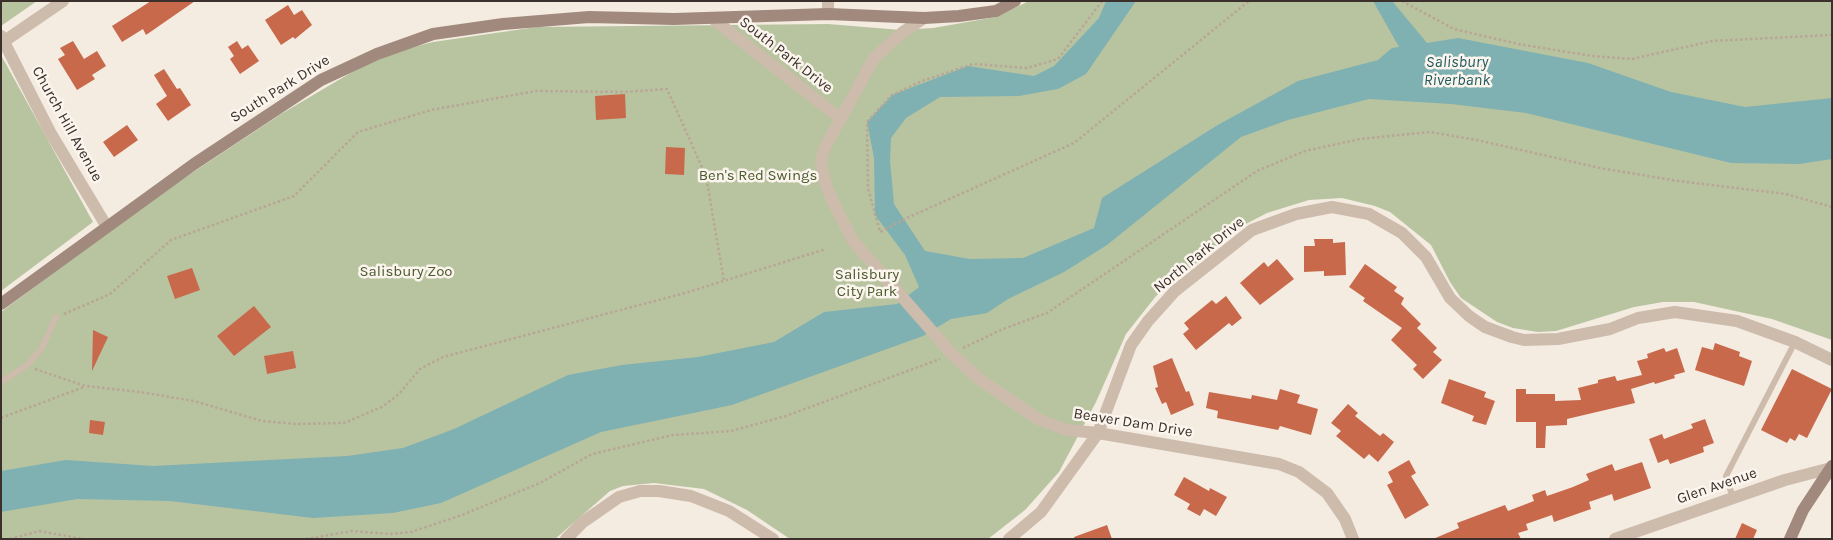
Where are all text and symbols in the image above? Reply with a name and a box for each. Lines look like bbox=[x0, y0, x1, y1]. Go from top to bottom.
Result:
street label: South Park Drive bbox=[736, 13, 836, 97]
street label: South Park Drive bbox=[227, 51, 333, 127]
water label: Salisbury Riverbank bbox=[1424, 52, 1490, 90]
street label: Church Hill Avenue bbox=[28, 63, 106, 185]
park label: Ben's Red Swings bbox=[699, 167, 817, 185]
street label: North Park Drive bbox=[1150, 213, 1248, 297]
park label: Salisbury Zoo bbox=[359, 263, 453, 281]
park label: Salisbury City Park bbox=[835, 266, 899, 301]
street label: Beaver Dam Drive bbox=[1072, 405, 1194, 441]
street label: Glen Avenue bbox=[1675, 464, 1759, 508]

